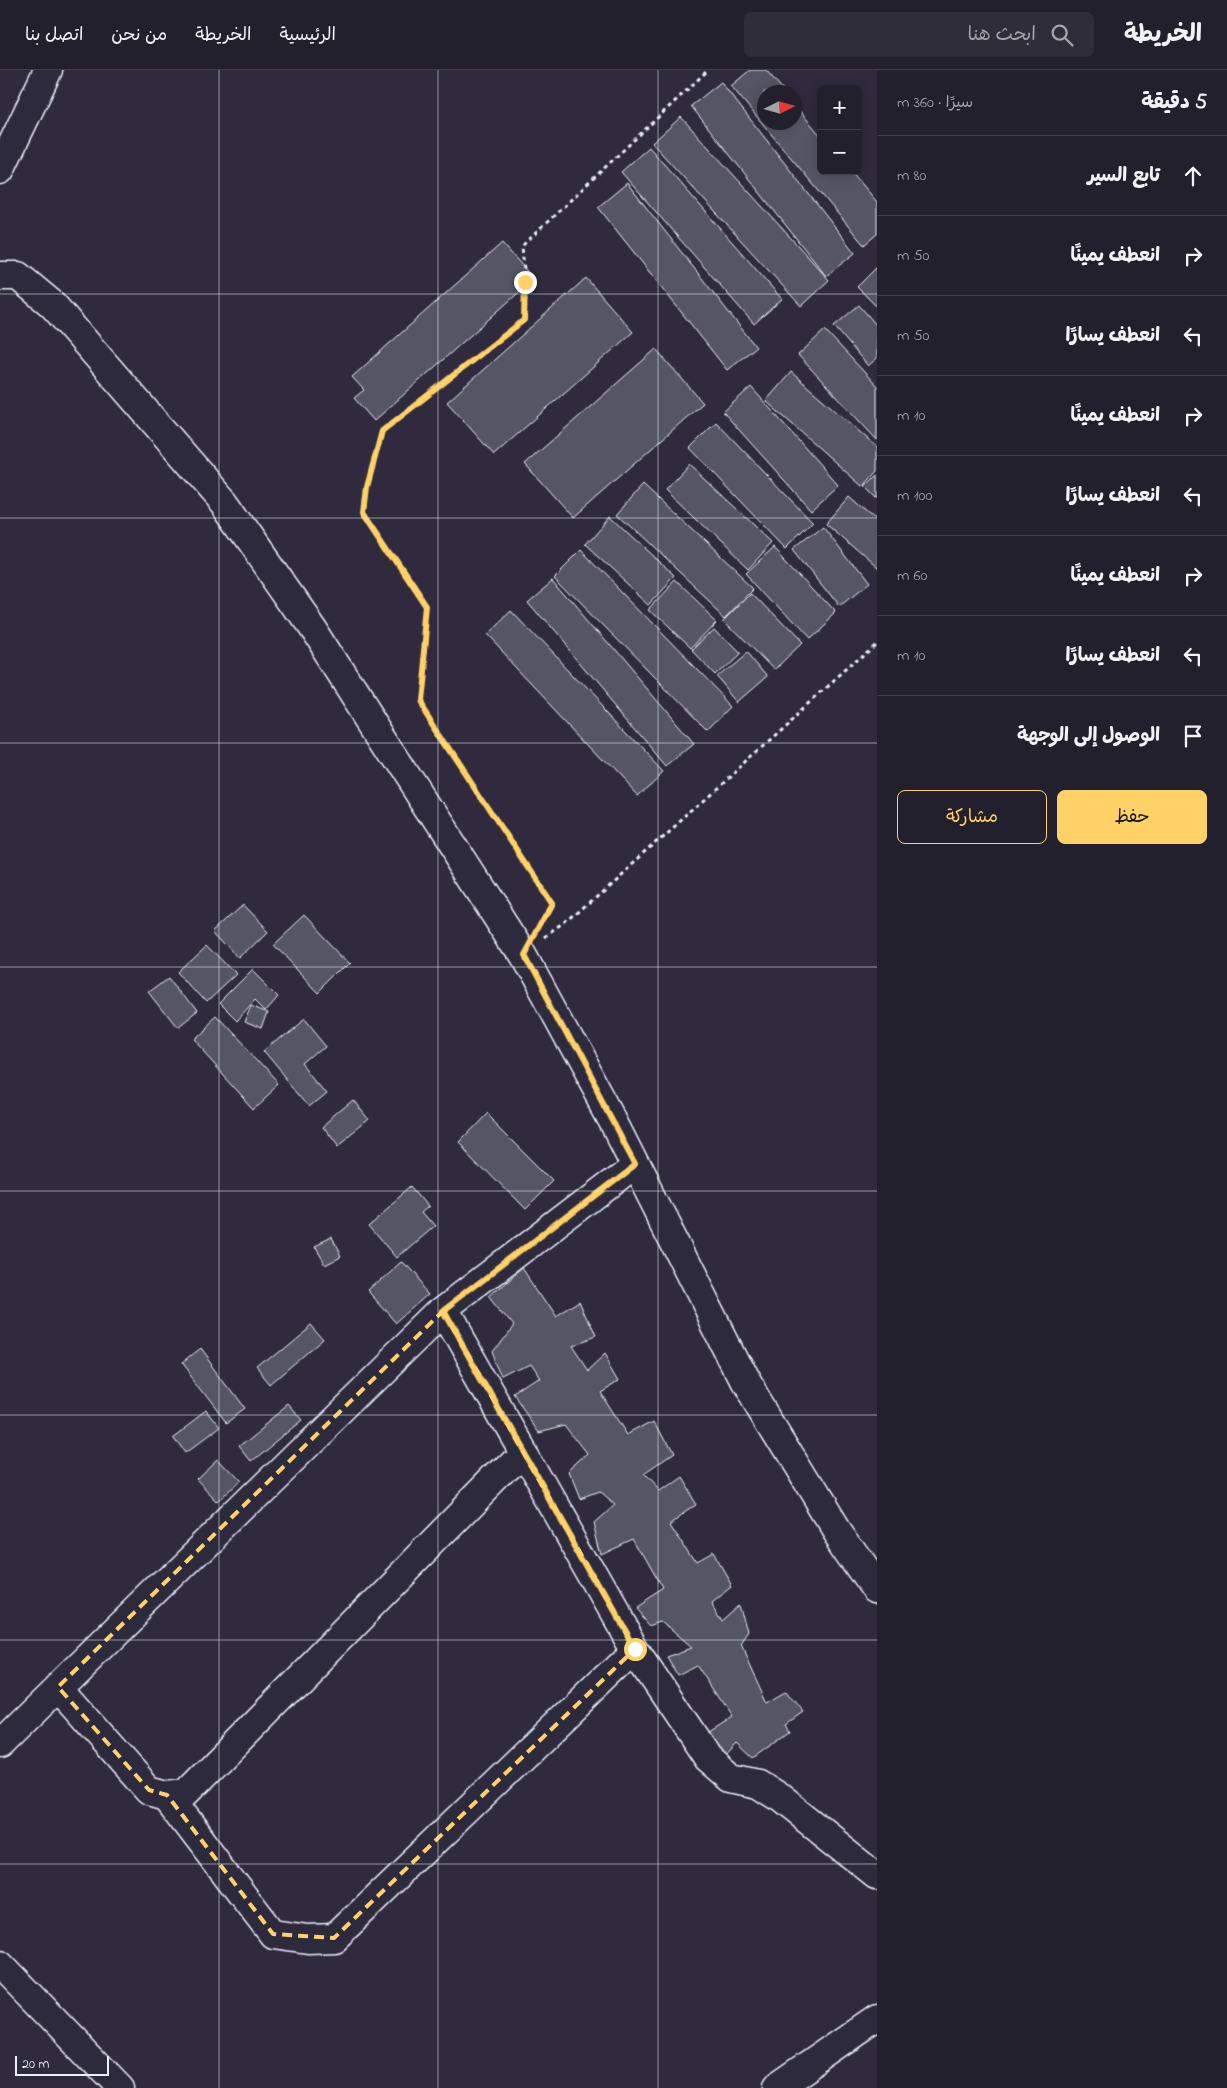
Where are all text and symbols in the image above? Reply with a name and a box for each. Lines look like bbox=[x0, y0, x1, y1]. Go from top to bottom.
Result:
search box bbox=[744, 12, 1094, 57]
text: الخريطة bbox=[1124, 18, 1202, 53]
icon: search bbox=[1048, 21, 1076, 49]
text: ابحث هنا bbox=[968, 22, 1036, 49]
text: اتصل بنا bbox=[25, 23, 83, 49]
text: من نحن bbox=[111, 23, 167, 49]
text: الخريطة bbox=[195, 23, 251, 49]
text: الرئيسية bbox=[279, 23, 336, 49]
north arrow bbox=[757, 85, 802, 130]
map controls bbox=[817, 85, 862, 175]
button: + bbox=[817, 85, 862, 130]
text: 5 دقيقة bbox=[1141, 88, 1207, 118]
text: سيرًا · 360 m bbox=[897, 91, 973, 115]
button: − bbox=[817, 130, 862, 175]
icon: ahead bbox=[1179, 162, 1207, 190]
text: تابع السير bbox=[1088, 163, 1160, 190]
text: 80 m bbox=[897, 164, 926, 188]
icon: right bbox=[1179, 242, 1207, 270]
text: انعطف يمينًا bbox=[1070, 243, 1160, 270]
text: 50 m bbox=[897, 244, 930, 268]
route end bbox=[514, 271, 537, 294]
icon: left bbox=[1179, 322, 1207, 350]
text: انعطف يسارًا bbox=[1065, 323, 1160, 350]
text: 50 m bbox=[897, 324, 930, 348]
icon: right bbox=[1179, 402, 1207, 430]
text: انعطف يمينًا bbox=[1070, 403, 1160, 430]
text: 10 m bbox=[897, 404, 925, 428]
icon: left bbox=[1179, 482, 1207, 510]
text: انعطف يسارًا bbox=[1065, 483, 1160, 510]
text: 100 m bbox=[897, 484, 932, 508]
icon: right bbox=[1179, 562, 1207, 590]
text: انعطف يمينًا bbox=[1070, 563, 1160, 590]
text: 60 m bbox=[897, 564, 927, 588]
icon: left bbox=[1179, 642, 1207, 670]
text: انعطف يسارًا bbox=[1065, 643, 1160, 670]
text: 10 m bbox=[897, 644, 925, 668]
icon: arrive bbox=[1179, 722, 1207, 750]
text: الوصول إلى الوجهة bbox=[1017, 723, 1160, 750]
button: مشاركة bbox=[897, 790, 1047, 844]
button: حفظ bbox=[1057, 790, 1207, 844]
route start bbox=[624, 1638, 647, 1661]
scale bar bbox=[15, 2053, 109, 2076]
text: 20 m bbox=[22, 2054, 49, 2075]

